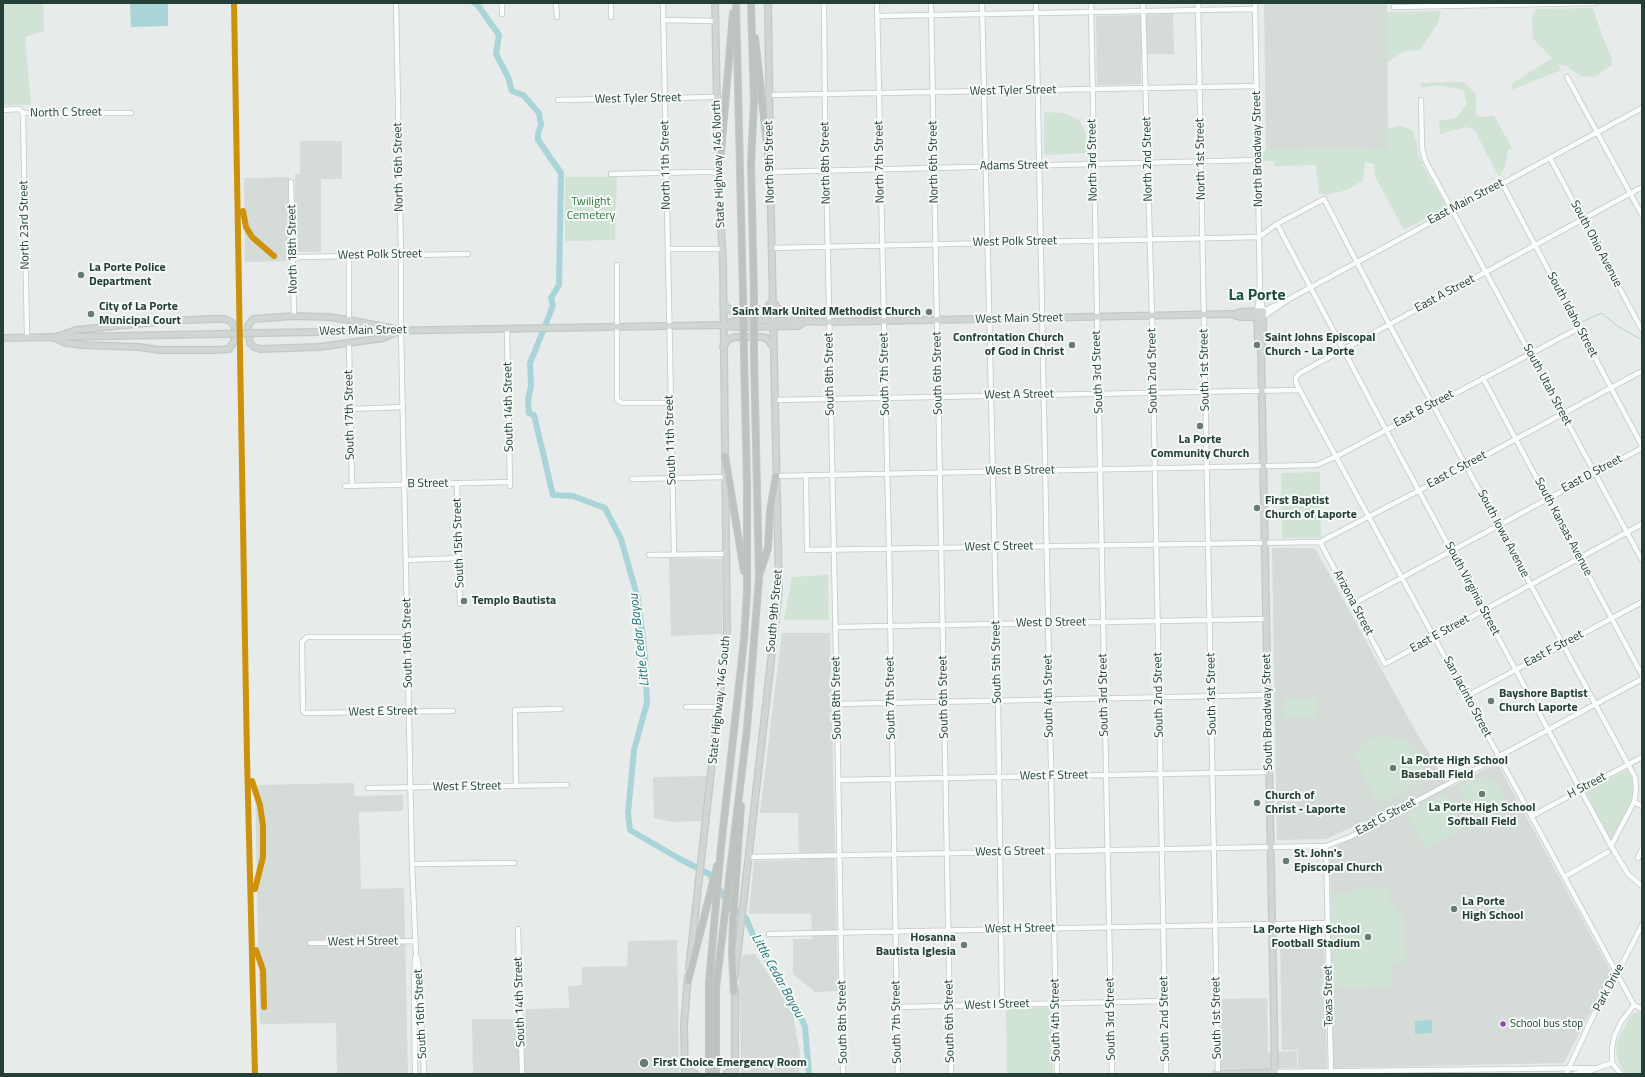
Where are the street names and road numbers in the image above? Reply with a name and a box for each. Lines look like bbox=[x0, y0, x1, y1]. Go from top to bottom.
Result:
street label: West Tyler Street bbox=[970, 83, 1056, 99]
street label: West Tyler Street bbox=[595, 91, 681, 107]
street label: North Broadway Street bbox=[1250, 91, 1266, 207]
street label: State Highway 146 North bbox=[710, 100, 728, 228]
street label: North C Street bbox=[30, 105, 102, 121]
street label: North 2nd Street bbox=[1140, 116, 1156, 202]
street label: North 1st Street bbox=[1193, 118, 1209, 200]
street label: North 3rd Street bbox=[1085, 119, 1101, 201]
street label: North 11th Street bbox=[658, 120, 674, 210]
street label: North 9th Street bbox=[762, 120, 778, 204]
street label: North 7th Street bbox=[872, 120, 888, 204]
street label: North 6th Street bbox=[926, 120, 942, 204]
street label: North 8th Street bbox=[818, 121, 834, 205]
street label: North 16th Street bbox=[391, 122, 407, 212]
street label: Adams Street bbox=[980, 158, 1048, 174]
street label: East Main Street bbox=[1426, 176, 1506, 228]
street label: North 23rd Street bbox=[17, 180, 33, 270]
street label: South Ohio Avenue bbox=[1567, 198, 1625, 290]
street label: North 18th Street bbox=[285, 204, 301, 294]
street label: West Polk Street bbox=[973, 234, 1057, 250]
street label: West Polk Street bbox=[338, 247, 422, 263]
street label: South Idaho Street bbox=[1544, 270, 1600, 360]
street label: East A Street bbox=[1413, 272, 1477, 316]
street label: West Main Street bbox=[975, 311, 1063, 327]
street label: West Main Street bbox=[319, 323, 407, 339]
street label: South 2nd Street bbox=[1145, 328, 1161, 414]
street label: South 1st Street bbox=[1197, 329, 1213, 411]
street label: South 3rd Street bbox=[1089, 330, 1107, 414]
street label: South 6th Street bbox=[930, 331, 946, 415]
street label: South 8th Street bbox=[822, 332, 838, 416]
street label: South 7th Street bbox=[877, 332, 893, 416]
street label: South Utah Street bbox=[1519, 342, 1575, 428]
street label: South 14th Street bbox=[501, 362, 517, 452]
street label: South 17th Street bbox=[342, 370, 358, 460]
street label: West A Street bbox=[984, 387, 1054, 403]
street label: East B Street bbox=[1391, 387, 1457, 431]
street label: South 11th Street bbox=[662, 395, 680, 485]
street label: East C Street bbox=[1425, 448, 1489, 492]
street label: East D Street bbox=[1559, 452, 1625, 496]
street label: West B Street bbox=[985, 463, 1055, 479]
street label: South Kansas Avenue bbox=[1531, 475, 1595, 579]
street label: B Street bbox=[407, 476, 449, 492]
street label: South Iowa Avenue bbox=[1474, 488, 1532, 580]
street label: South 15th Street bbox=[450, 498, 468, 588]
street label: West C Street bbox=[964, 539, 1034, 555]
street label: South Virginia Street bbox=[1441, 540, 1503, 638]
street label: Arizona Street bbox=[1330, 568, 1376, 638]
street label: South 9th Street bbox=[764, 569, 786, 653]
street label: South 16th Street bbox=[400, 598, 416, 688]
street label: East E Street bbox=[1408, 612, 1472, 656]
street label: West D Street bbox=[1016, 615, 1086, 631]
street label: South 5th Street bbox=[989, 620, 1005, 704]
street label: East F Street bbox=[1522, 627, 1586, 671]
street label: State Highway 146 South bbox=[706, 635, 734, 765]
street label: South 2nd Street bbox=[1151, 652, 1167, 738]
street label: South 3rd Street bbox=[1096, 653, 1112, 737]
street label: South 1st Street bbox=[1204, 653, 1220, 735]
street label: South Broadway Street bbox=[1260, 653, 1276, 771]
street label: South 4th Street bbox=[1041, 654, 1057, 738]
street label: San Jacinto Street bbox=[1440, 654, 1494, 740]
street label: South 6th Street bbox=[936, 655, 952, 739]
street label: South 8th Street bbox=[829, 656, 845, 740]
street label: South 7th Street bbox=[883, 656, 899, 740]
street label: West E Street bbox=[348, 704, 418, 720]
street label: West F Street bbox=[1019, 768, 1089, 784]
street label: H Street bbox=[1565, 770, 1609, 802]
street label: West F Street bbox=[432, 779, 502, 795]
street label: East G Street bbox=[1353, 795, 1419, 839]
street label: West G Street bbox=[975, 844, 1045, 860]
street label: West H Street bbox=[985, 921, 1055, 937]
street label: West H Street bbox=[328, 934, 398, 950]
street label: South 14th Street bbox=[511, 957, 529, 1047]
street label: Park Drive bbox=[1590, 962, 1628, 1014]
street label: Texas Street bbox=[1321, 965, 1337, 1027]
street label: South 16th Street bbox=[411, 969, 431, 1059]
street label: South 2nd Street bbox=[1157, 976, 1173, 1062]
street label: South 3rd Street bbox=[1103, 977, 1119, 1061]
street label: South 1st Street bbox=[1209, 977, 1225, 1059]
street label: South 4th Street bbox=[1048, 978, 1064, 1062]
street label: South 6th Street bbox=[942, 979, 958, 1063]
street label: South 8th Street bbox=[835, 980, 851, 1064]
street label: South 7th Street bbox=[889, 980, 905, 1064]
street label: West I Street bbox=[964, 997, 1030, 1013]

